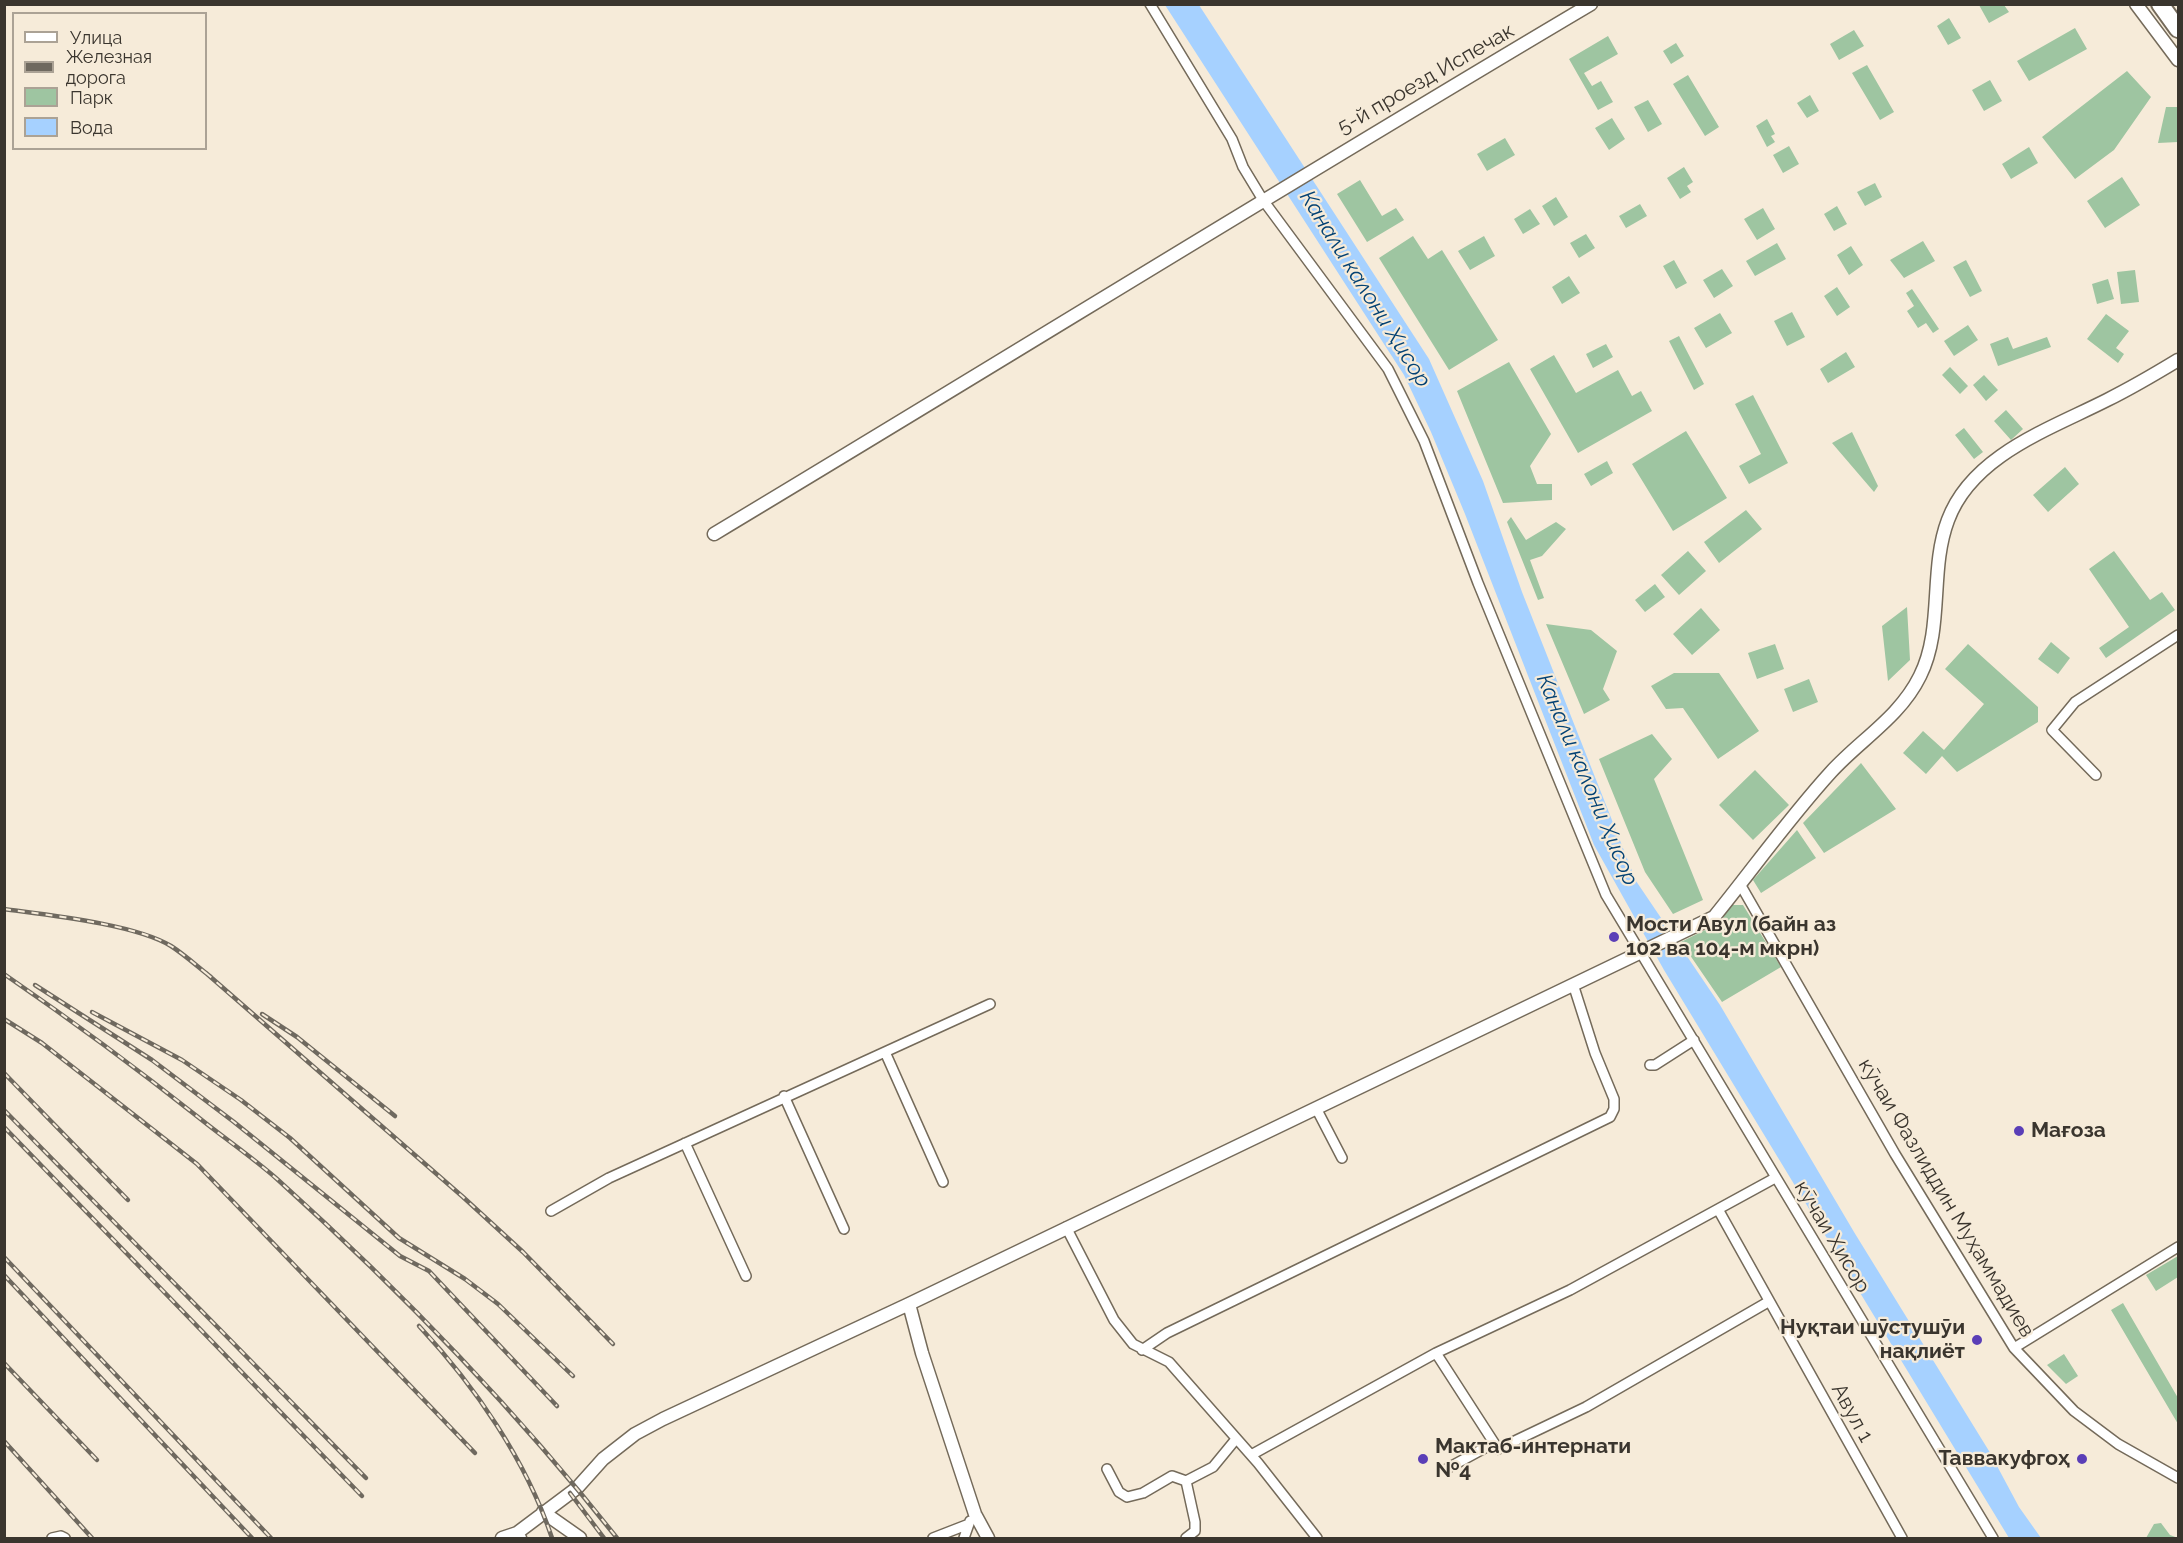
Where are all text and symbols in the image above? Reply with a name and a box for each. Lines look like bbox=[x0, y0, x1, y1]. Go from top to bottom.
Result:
legend bbox=[12, 12, 207, 150]
street label: 5-й проезд Испечак bbox=[1333, 18, 1519, 140]
text: Улица bbox=[70, 27, 122, 48]
text: Железная дорога bbox=[66, 46, 152, 88]
text: Парк bbox=[70, 87, 113, 108]
text: Вода bbox=[70, 117, 113, 138]
water label: Канали калони Ҳисор bbox=[1294, 186, 1436, 392]
water label: Канали калони Ҳисор bbox=[1530, 670, 1644, 890]
place label: Мости Авул (байн аз 102 ва 104-м мкрн) bbox=[1626, 912, 1836, 962]
marker: Мости Авул (байн аз 102 ва 104-м мкрн) bbox=[1607, 930, 1621, 944]
street label: кӯчаи Фазлиддин Муҳаммадиев bbox=[1853, 1054, 2039, 1342]
place label: Мағоза bbox=[2031, 1118, 2106, 1144]
marker: Мағоза bbox=[2012, 1124, 2026, 1138]
street label: кӯчаи Ҳисор bbox=[1789, 1176, 1875, 1298]
place label: Нуқтаи шӯстушӯи нақлиёт bbox=[1780, 1315, 1965, 1365]
marker: Нуқтаи шӯстушӯи нақлиёт bbox=[1970, 1333, 1984, 1347]
street label: Авул 1 bbox=[1826, 1379, 1878, 1447]
place label: Мактаб-интернати №4 bbox=[1435, 1434, 1631, 1484]
place label: Таввакуфгоҳ bbox=[1938, 1446, 2070, 1472]
marker: Мактаб-интернати №4 bbox=[1416, 1452, 1430, 1466]
marker: Таввакуфгоҳ bbox=[2075, 1452, 2089, 1466]

